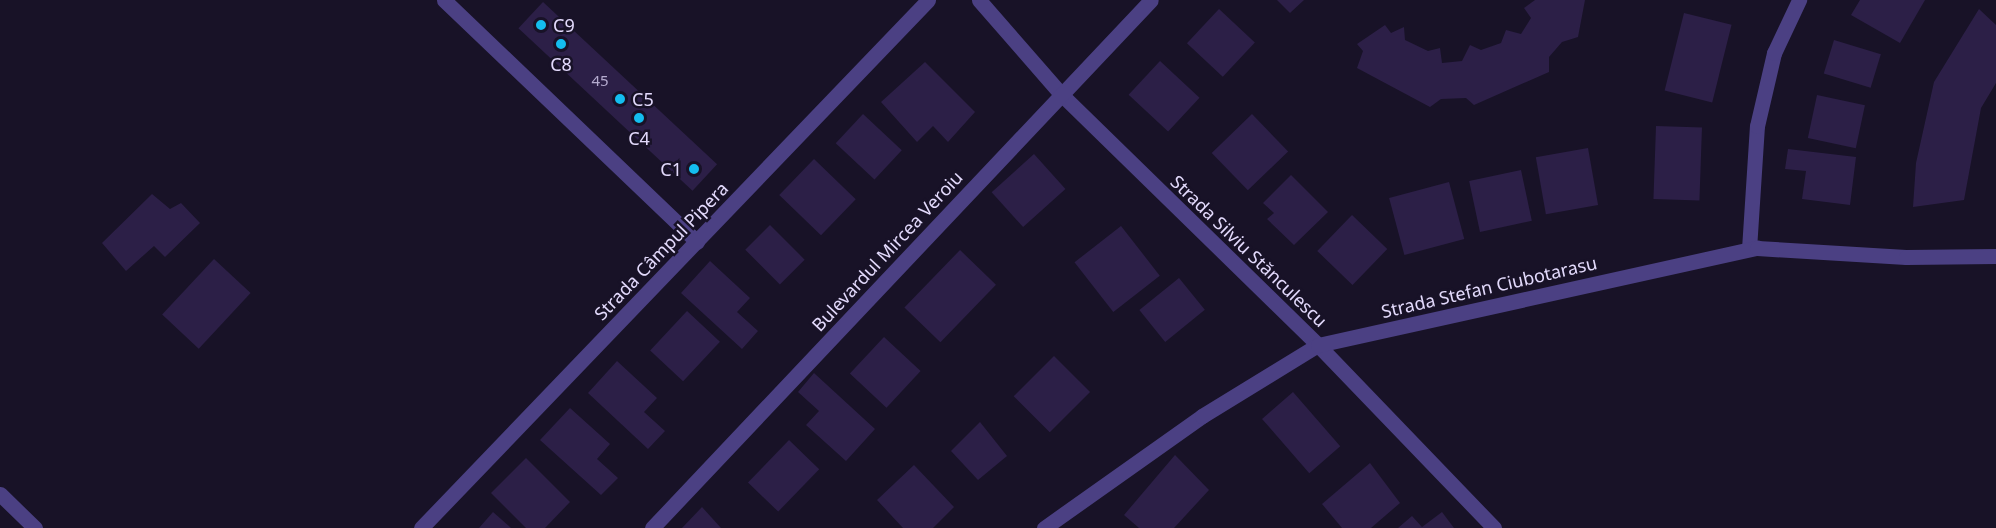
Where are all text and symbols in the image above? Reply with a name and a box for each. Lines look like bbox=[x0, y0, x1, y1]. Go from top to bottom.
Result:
place label: C9 bbox=[553, 14, 575, 36]
marker: C9 bbox=[534, 18, 548, 32]
marker: C8 bbox=[554, 37, 568, 51]
place label: C8 bbox=[550, 53, 572, 75]
house number: 45 bbox=[591, 72, 609, 90]
place label: C5 bbox=[632, 88, 654, 110]
marker: C5 bbox=[613, 92, 627, 106]
marker: C4 bbox=[632, 111, 646, 125]
place label: C4 bbox=[628, 127, 650, 149]
place label: C1 bbox=[660, 158, 682, 180]
marker: C1 bbox=[687, 162, 701, 176]
street label: Bulevardul Mircea Veroiu bbox=[807, 166, 967, 336]
street label: Strada Silviu Stănculescu bbox=[1166, 171, 1332, 331]
street label: Strada Câmpul Pipera bbox=[590, 178, 732, 324]
street label: Strada Stefan Ciubotarasu bbox=[1379, 252, 1599, 322]

